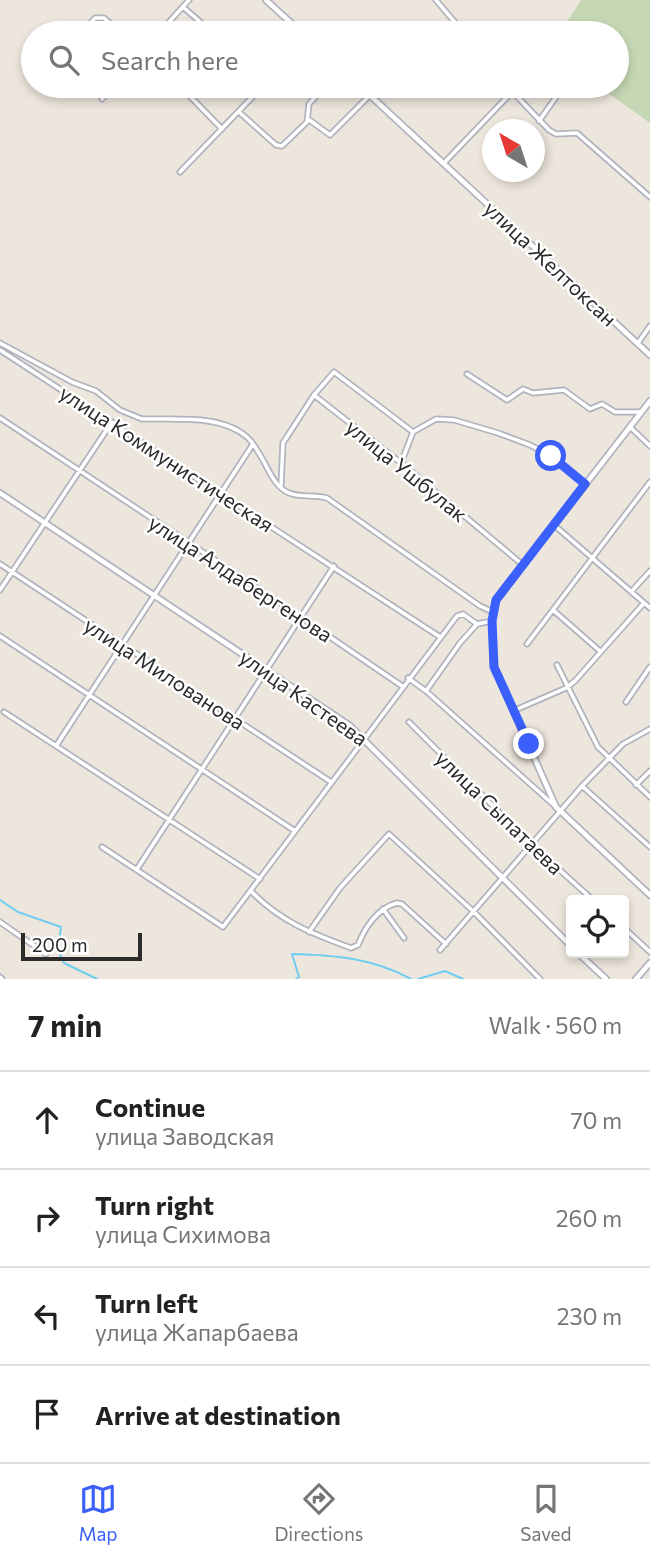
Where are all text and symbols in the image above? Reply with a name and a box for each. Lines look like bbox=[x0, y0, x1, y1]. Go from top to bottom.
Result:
search box bbox=[21, 21, 629, 98]
icon: search bbox=[45, 41, 83, 79]
text: Search here bbox=[101, 44, 239, 75]
north arrow bbox=[482, 119, 545, 182]
street label: улица Желтоксан bbox=[480, 195, 622, 331]
street label: улица Коммунистическая bbox=[55, 379, 279, 537]
street label: улица Ушбулак bbox=[341, 414, 473, 526]
route start bbox=[535, 440, 566, 471]
street label: улица Алдабергенова bbox=[144, 509, 338, 647]
street label: улица Милованова bbox=[80, 612, 250, 734]
street label: улица Кастеева bbox=[235, 644, 373, 750]
route end bbox=[513, 728, 544, 759]
street label: улица Сыпатаева bbox=[431, 745, 569, 879]
map controls bbox=[566, 895, 629, 958]
button: locate bbox=[566, 895, 629, 958]
scale bar bbox=[21, 930, 142, 962]
text: 200 m bbox=[32, 933, 88, 956]
text: 7 min bbox=[28, 1006, 102, 1043]
text: Walk · 560 m bbox=[489, 1011, 622, 1039]
text: Continue bbox=[95, 1091, 205, 1122]
icon: ahead bbox=[28, 1101, 66, 1139]
text: 70 m bbox=[570, 1106, 622, 1134]
text: улица Заводская bbox=[95, 1122, 274, 1150]
text: Turn right bbox=[95, 1189, 214, 1220]
icon: right bbox=[28, 1199, 66, 1237]
text: 260 m bbox=[556, 1204, 622, 1232]
text: улица Сихимова bbox=[95, 1220, 271, 1248]
text: Turn left bbox=[95, 1287, 198, 1318]
icon: left bbox=[28, 1297, 66, 1335]
text: 230 m bbox=[557, 1302, 622, 1330]
text: улица Жапарбаева bbox=[95, 1318, 299, 1346]
icon: arrive bbox=[28, 1395, 66, 1433]
text: Arrive at destination bbox=[95, 1399, 341, 1430]
tab: Map bbox=[78, 1480, 118, 1545]
tab: Directions bbox=[274, 1480, 364, 1545]
tab: Saved bbox=[520, 1480, 572, 1545]

